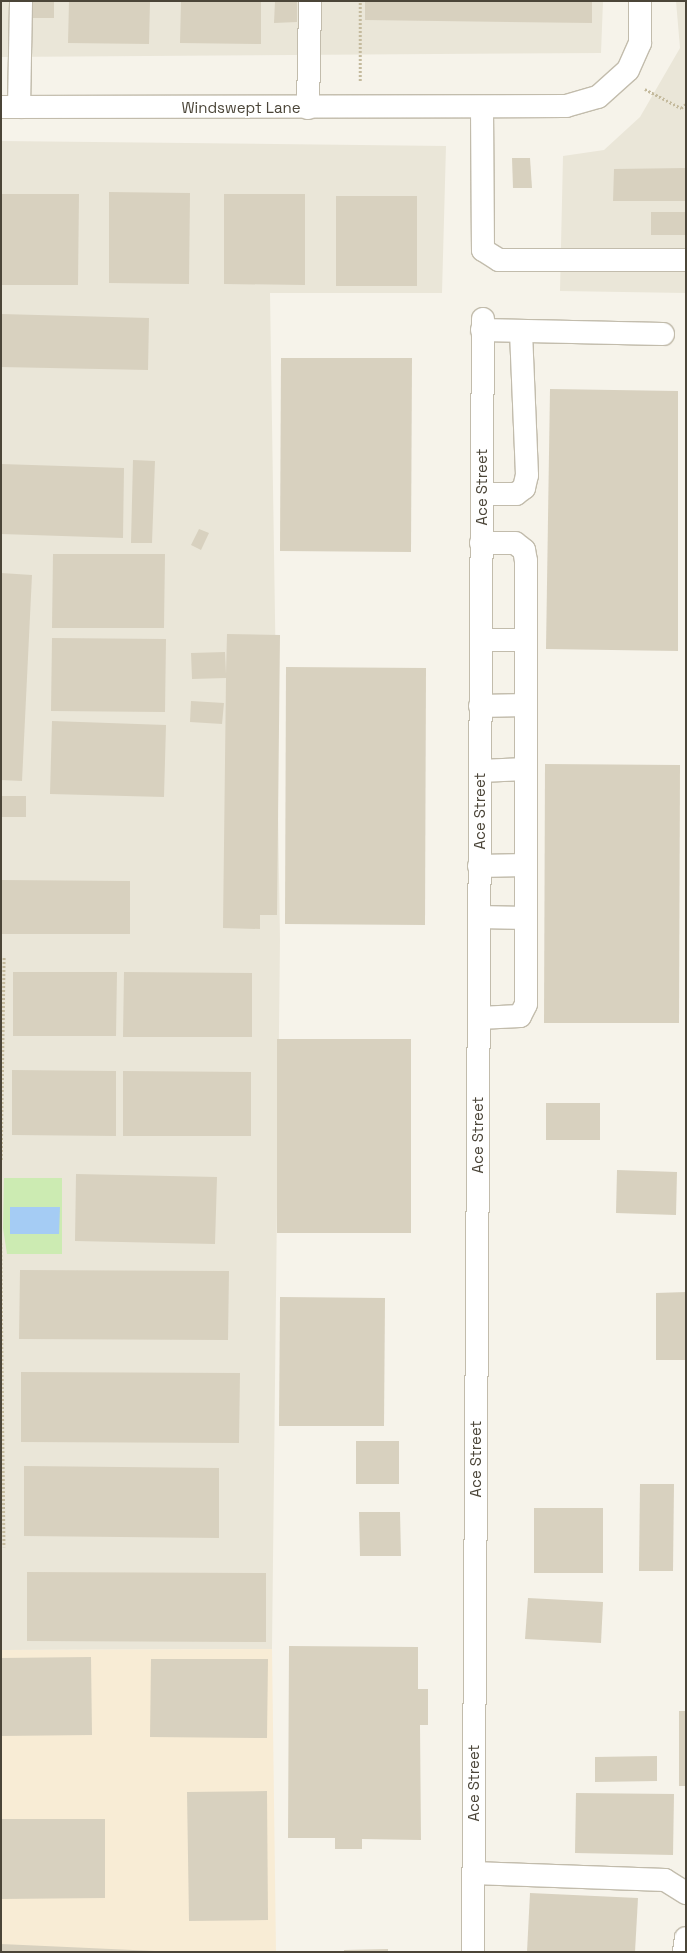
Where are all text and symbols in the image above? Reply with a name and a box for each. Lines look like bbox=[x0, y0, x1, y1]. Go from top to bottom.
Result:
street label: Windswept Lane bbox=[181, 99, 301, 117]
street label: Ace Street bbox=[473, 448, 491, 526]
street label: Ace Street bbox=[471, 772, 489, 850]
street label: Ace Street bbox=[469, 1096, 487, 1174]
street label: Ace Street bbox=[467, 1420, 485, 1498]
street label: Ace Street bbox=[465, 1744, 483, 1822]

